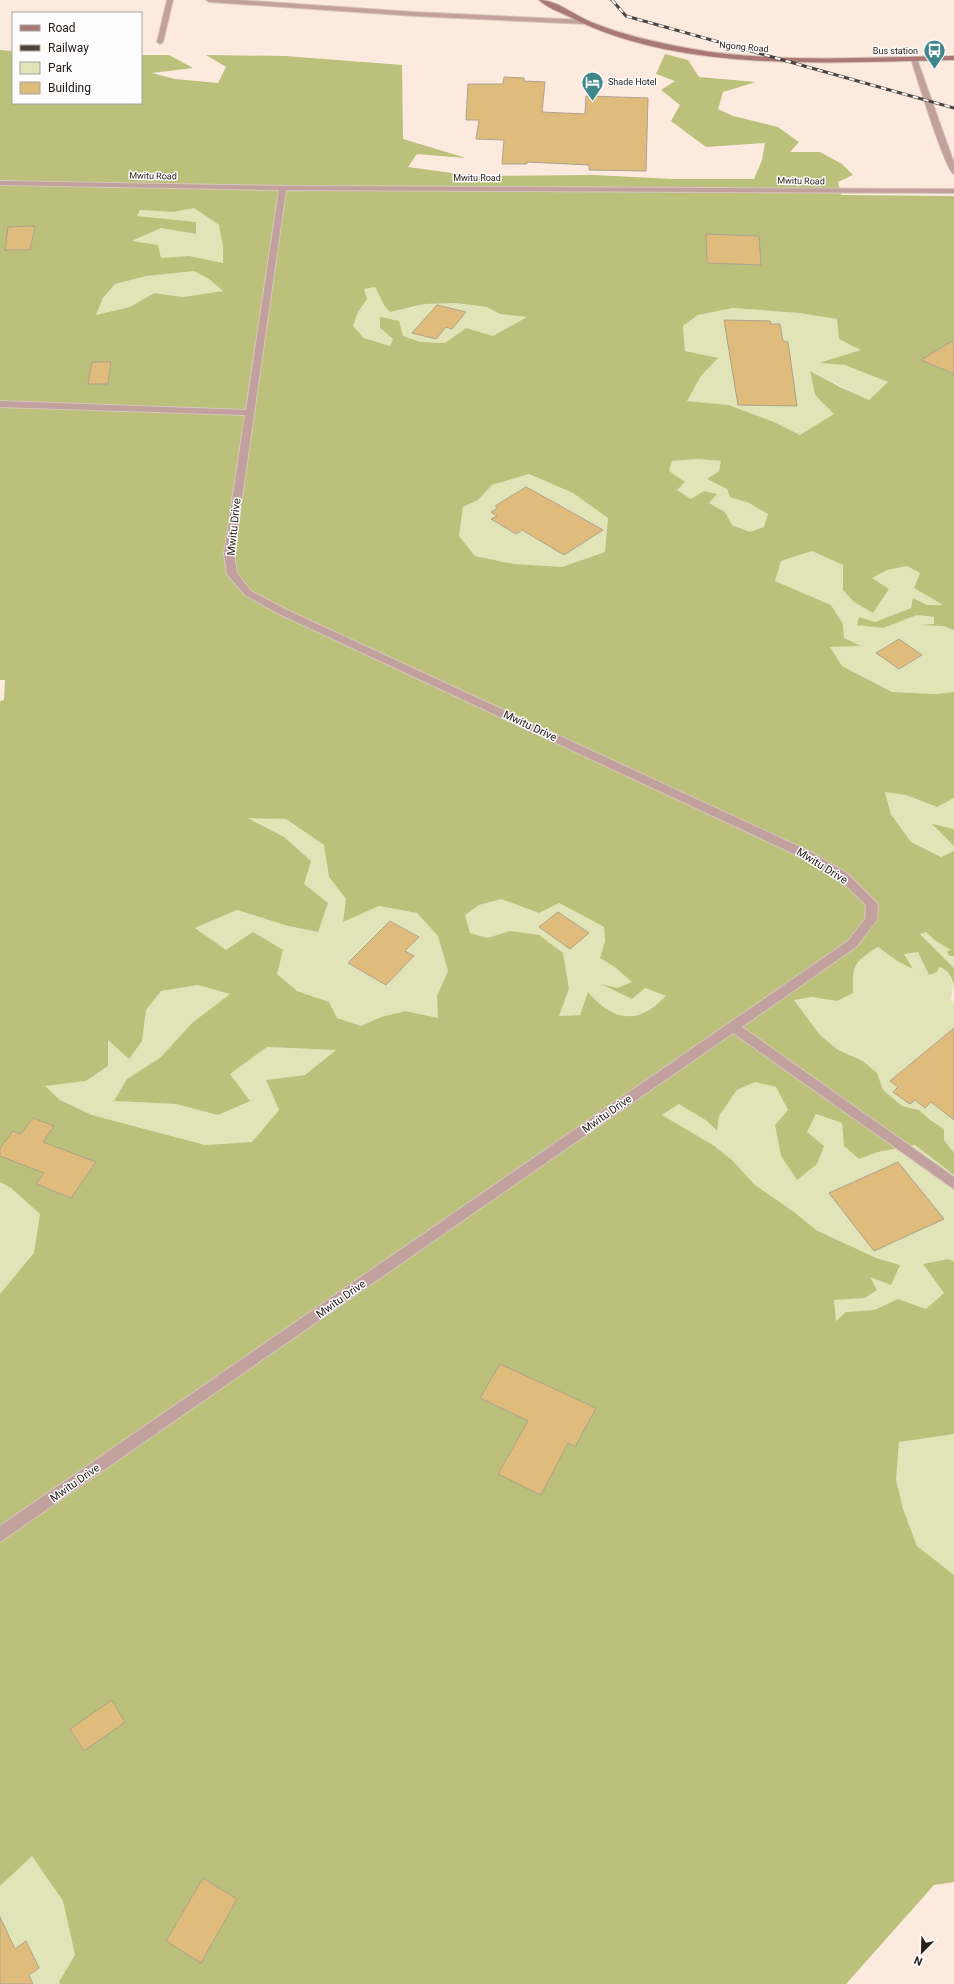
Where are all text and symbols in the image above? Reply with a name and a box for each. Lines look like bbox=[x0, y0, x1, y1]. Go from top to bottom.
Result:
legend bbox=[12, 12, 142, 104]
text: Road bbox=[48, 21, 76, 35]
bus stop icon: Bus station bbox=[921, 38, 947, 71]
street label: Ngong Road bbox=[719, 40, 769, 54]
text: Railway bbox=[48, 41, 89, 55]
place label: Bus station bbox=[873, 46, 918, 56]
text: Park bbox=[48, 61, 73, 75]
hotel icon: Shade Hotel bbox=[579, 69, 605, 102]
place label: Shade Hotel bbox=[608, 77, 657, 87]
text: Building bbox=[48, 81, 91, 95]
street label: Mwitu Road bbox=[129, 171, 177, 181]
street label: Mwitu Road bbox=[453, 173, 501, 183]
street label: Mwitu Road bbox=[777, 176, 825, 186]
street label: Mwitu Drive bbox=[225, 497, 243, 556]
street label: Mwitu Drive bbox=[501, 708, 559, 744]
street label: Mwitu Drive bbox=[794, 845, 850, 887]
street label: Mwitu Drive bbox=[580, 1092, 634, 1136]
street label: Mwitu Drive bbox=[314, 1277, 368, 1321]
street label: Mwitu Drive bbox=[48, 1461, 102, 1505]
north arrow bbox=[902, 1932, 942, 1972]
text: N bbox=[912, 1953, 924, 1968]

